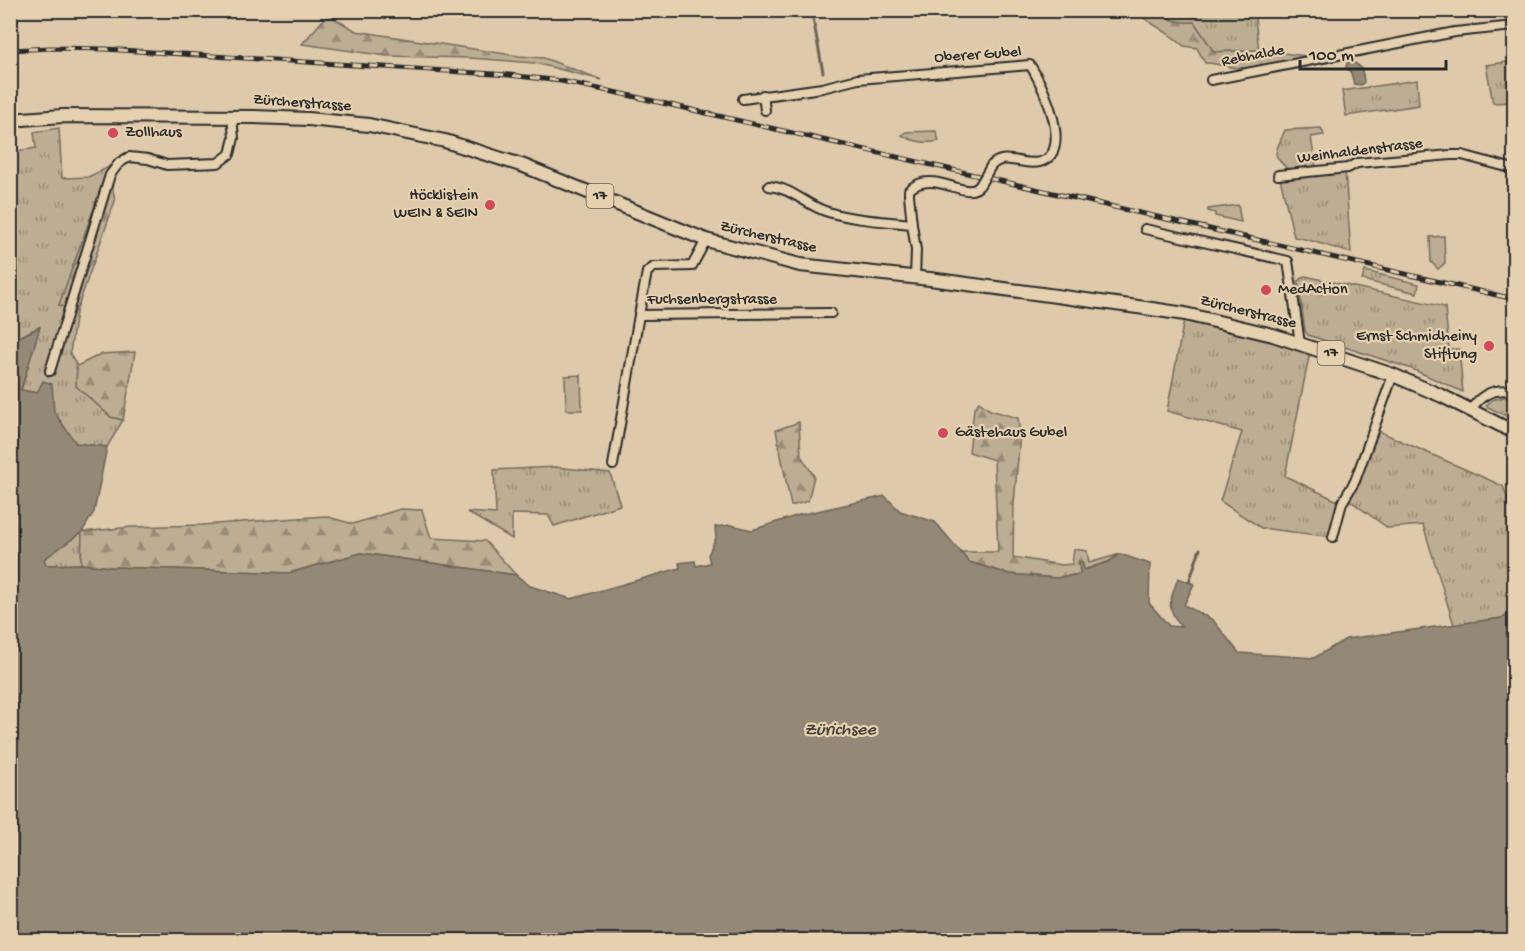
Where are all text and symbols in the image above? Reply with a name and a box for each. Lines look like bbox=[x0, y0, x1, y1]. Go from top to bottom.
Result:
scale bar bbox=[1300, 33, 1446, 71]
street label: Rebhalde bbox=[1220, 41, 1287, 72]
street label: Oberer Gubel bbox=[934, 43, 1022, 69]
text: 100 m bbox=[1308, 46, 1354, 67]
street label: Zürcherstrasse bbox=[252, 91, 353, 117]
place label: Zollhaus bbox=[125, 124, 183, 143]
marker: Zollhaus bbox=[106, 126, 120, 140]
street label: Weinhaldenstrasse bbox=[1296, 135, 1425, 169]
road number: 17 bbox=[586, 184, 614, 208]
place label: Höcklistein WEIN & SEIN bbox=[394, 187, 478, 224]
marker: Höcklistein WEIN & SEIN bbox=[483, 198, 497, 212]
street label: Zürcherstrasse bbox=[718, 218, 819, 259]
place label: MedAction bbox=[1278, 281, 1348, 300]
marker: MedAction bbox=[1259, 283, 1273, 297]
street label: Fuchsenbergstrasse bbox=[646, 291, 778, 310]
street label: Zürcherstrasse bbox=[1198, 292, 1299, 334]
place label: Ernst Schmidheiny Stiftung bbox=[1356, 328, 1477, 365]
marker: Ernst Schmidheiny Stiftung bbox=[1482, 339, 1496, 353]
road number: 17 bbox=[1318, 341, 1344, 365]
place label: Gästehaus Gubel bbox=[955, 424, 1067, 443]
marker: Gästehaus Gubel bbox=[936, 426, 950, 440]
water label: Zürichsee bbox=[804, 720, 876, 741]

